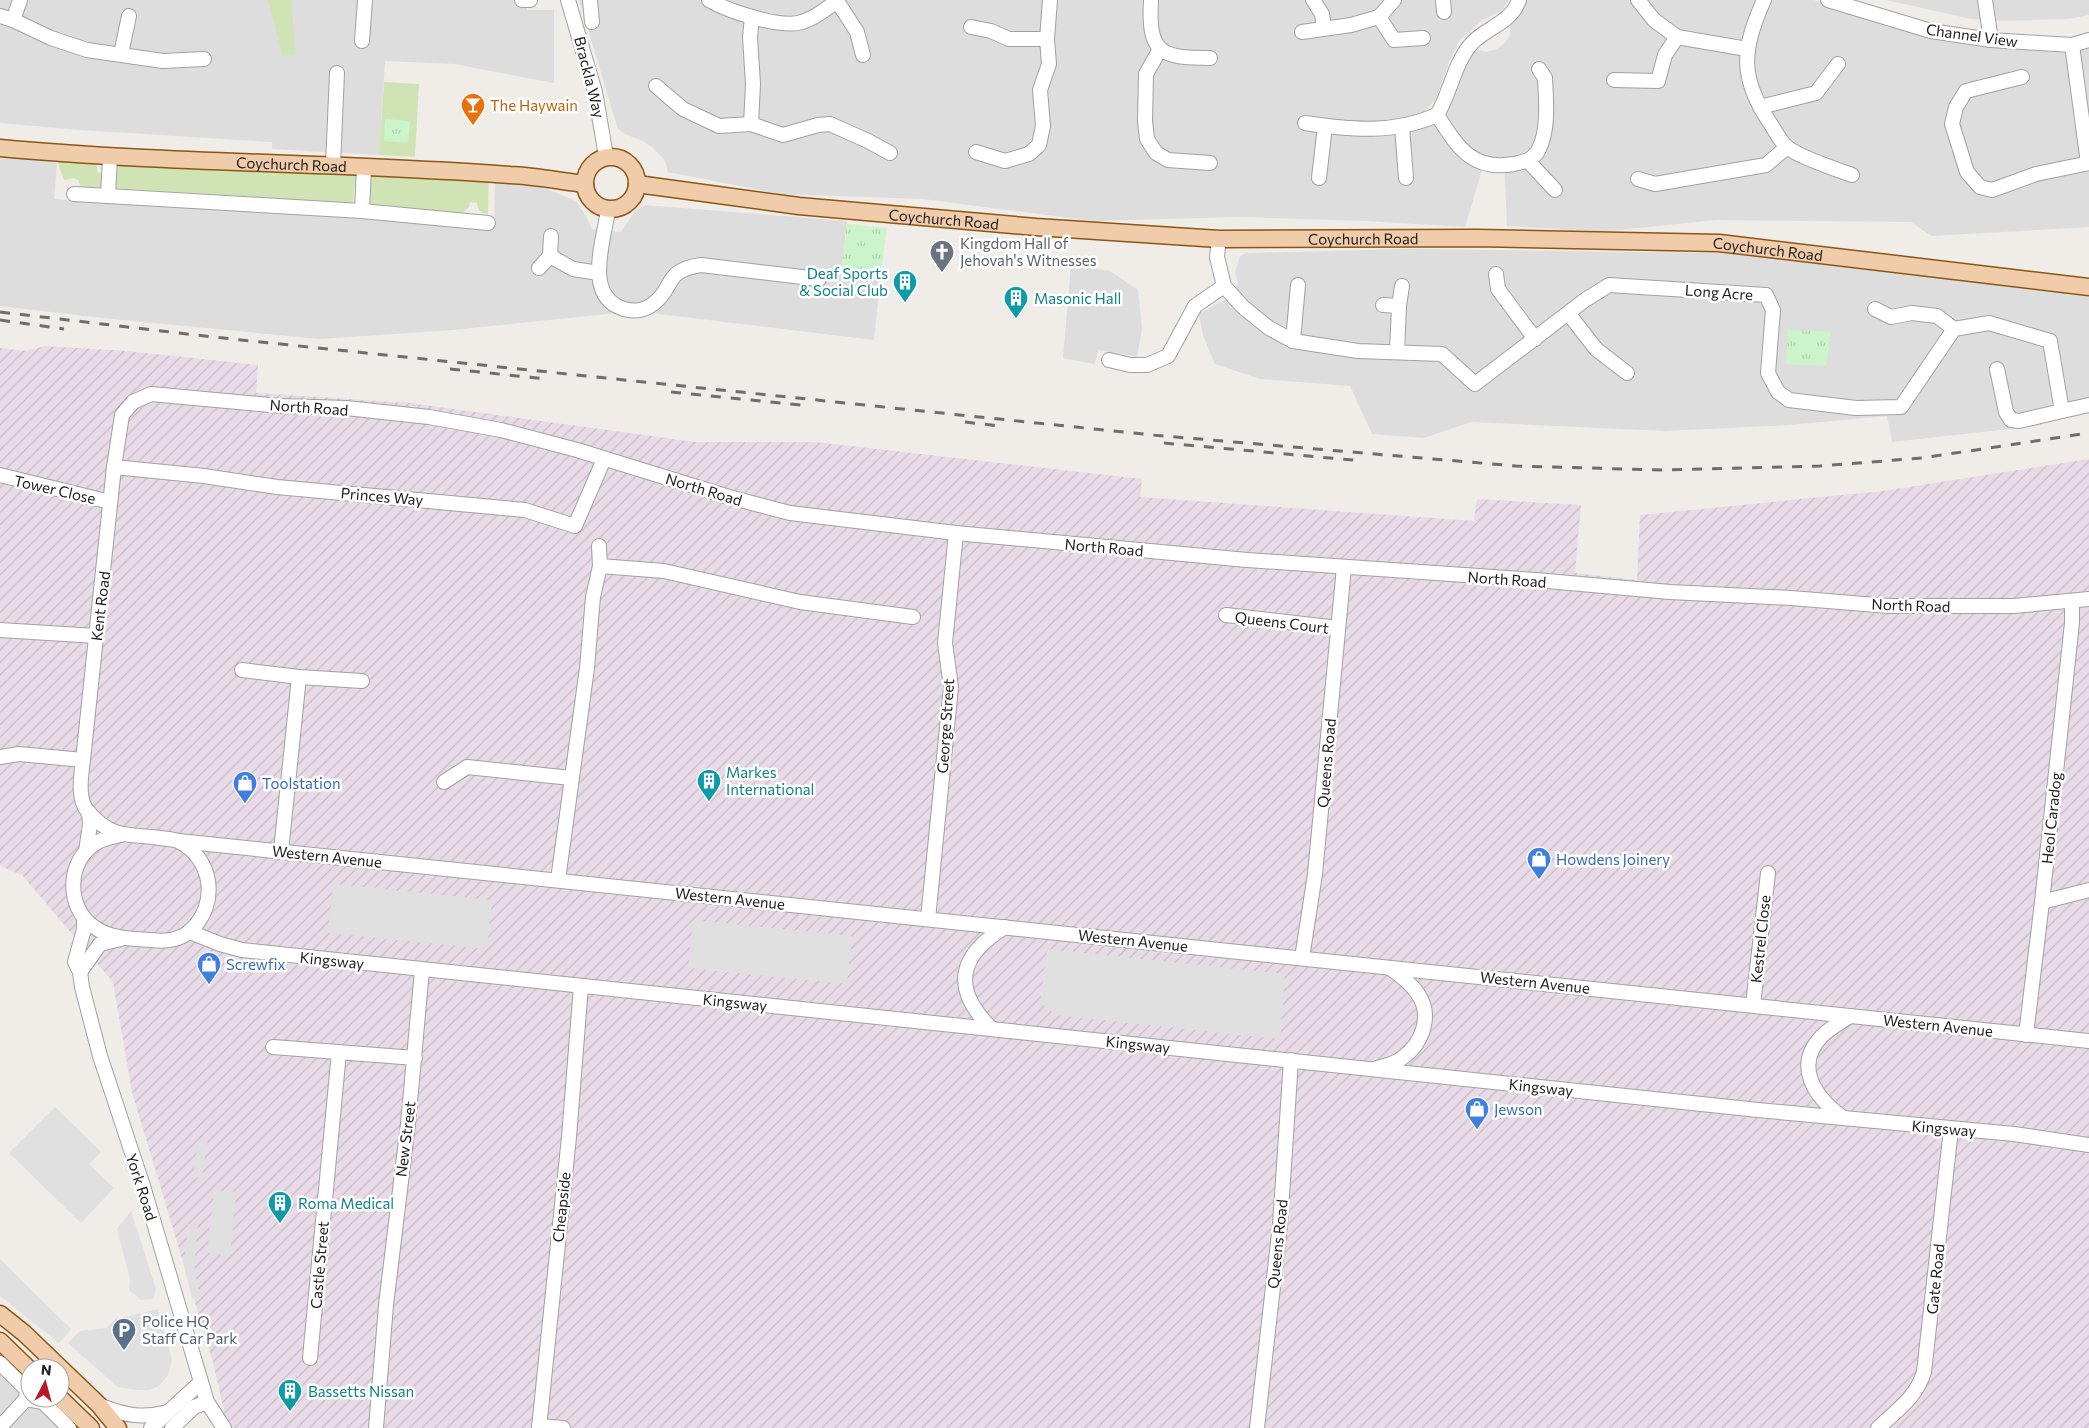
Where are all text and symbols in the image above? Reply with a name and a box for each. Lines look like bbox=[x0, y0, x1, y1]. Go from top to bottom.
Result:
street label: Channel View bbox=[1925, 20, 2019, 50]
street label: Brackla Way bbox=[571, 34, 609, 120]
bar icon: The Haywain bbox=[460, 92, 486, 126]
place label: The Haywain bbox=[490, 96, 578, 114]
street label: Coychurch Road bbox=[236, 153, 347, 175]
street label: Coychurch Road bbox=[888, 205, 1000, 233]
street label: Coychurch Road bbox=[1308, 229, 1419, 248]
place label: Kingdom Hall of Jehovah's Witnesses bbox=[960, 234, 1097, 269]
street label: Coychurch Road bbox=[1713, 234, 1824, 264]
church icon: Kingdom Hall of Jehovah's Witnesses bbox=[929, 239, 955, 273]
place label: Deaf Sports & Social Club bbox=[799, 264, 888, 299]
building icon: Deaf Sports & Social Club bbox=[892, 269, 918, 303]
street label: Long Acre bbox=[1684, 281, 1754, 303]
building icon: Masonic Hall bbox=[1003, 285, 1029, 319]
place label: Masonic Hall bbox=[1034, 289, 1121, 307]
street label: North Road bbox=[269, 395, 349, 419]
street label: North Road bbox=[664, 469, 744, 509]
street label: Tower Close bbox=[12, 471, 98, 507]
street label: Princes Way bbox=[340, 483, 424, 509]
street label: North Road bbox=[1064, 535, 1144, 559]
street label: North Road bbox=[1467, 567, 1547, 591]
street label: Kent Road bbox=[87, 570, 113, 642]
street label: North Road bbox=[1871, 595, 1951, 615]
street label: Queens Court bbox=[1234, 607, 1330, 637]
street label: George Street bbox=[933, 678, 957, 774]
street label: Queens Road bbox=[1313, 717, 1339, 809]
place label: Markes International bbox=[726, 763, 814, 798]
building icon: Markes International bbox=[696, 768, 722, 802]
shop icon: Toolstation bbox=[232, 770, 258, 804]
street label: Heol Caradog bbox=[2037, 771, 2065, 865]
place label: Toolstation bbox=[262, 774, 341, 792]
street label: Western Avenue bbox=[271, 841, 383, 871]
shop icon: Howdens Joinery bbox=[1526, 846, 1552, 880]
place label: Howdens Joinery bbox=[1556, 850, 1670, 868]
street label: Western Avenue bbox=[674, 883, 786, 913]
street label: Kestrel Close bbox=[1746, 894, 1774, 984]
street label: Western Avenue bbox=[1077, 925, 1189, 955]
street label: Kingsway bbox=[299, 948, 365, 972]
shop icon: Screwfix bbox=[196, 951, 222, 985]
place label: Screwfix bbox=[226, 955, 285, 973]
street label: Western Avenue bbox=[1479, 967, 1591, 997]
street label: Kingsway bbox=[702, 990, 768, 1014]
street label: Western Avenue bbox=[1882, 1010, 1994, 1040]
street label: Kingsway bbox=[1105, 1032, 1171, 1056]
street label: Kingsway bbox=[1508, 1075, 1574, 1099]
shop icon: Jewson bbox=[1464, 1096, 1490, 1130]
street label: New Street bbox=[391, 1100, 419, 1178]
place label: Jewson bbox=[1494, 1100, 1542, 1118]
street label: Kingsway bbox=[1911, 1116, 1977, 1140]
street label: York Road bbox=[123, 1151, 161, 1223]
street label: Cheapside bbox=[548, 1171, 574, 1243]
building icon: Roma Medical bbox=[267, 1190, 293, 1224]
place label: Roma Medical bbox=[298, 1194, 394, 1212]
street label: Queens Road bbox=[1263, 1198, 1291, 1290]
street label: Castle Street bbox=[306, 1220, 332, 1310]
street label: Gate Road bbox=[1922, 1243, 1948, 1315]
place label: Police HQ Staff Car Park bbox=[142, 1312, 237, 1347]
parking icon: Police HQ Staff Car Park bbox=[111, 1317, 137, 1351]
north arrow bbox=[20, 1358, 70, 1408]
text: N bbox=[40, 1361, 53, 1379]
building icon: Bassetts Nissan bbox=[277, 1378, 303, 1412]
place label: Bassetts Nissan bbox=[308, 1382, 414, 1400]

